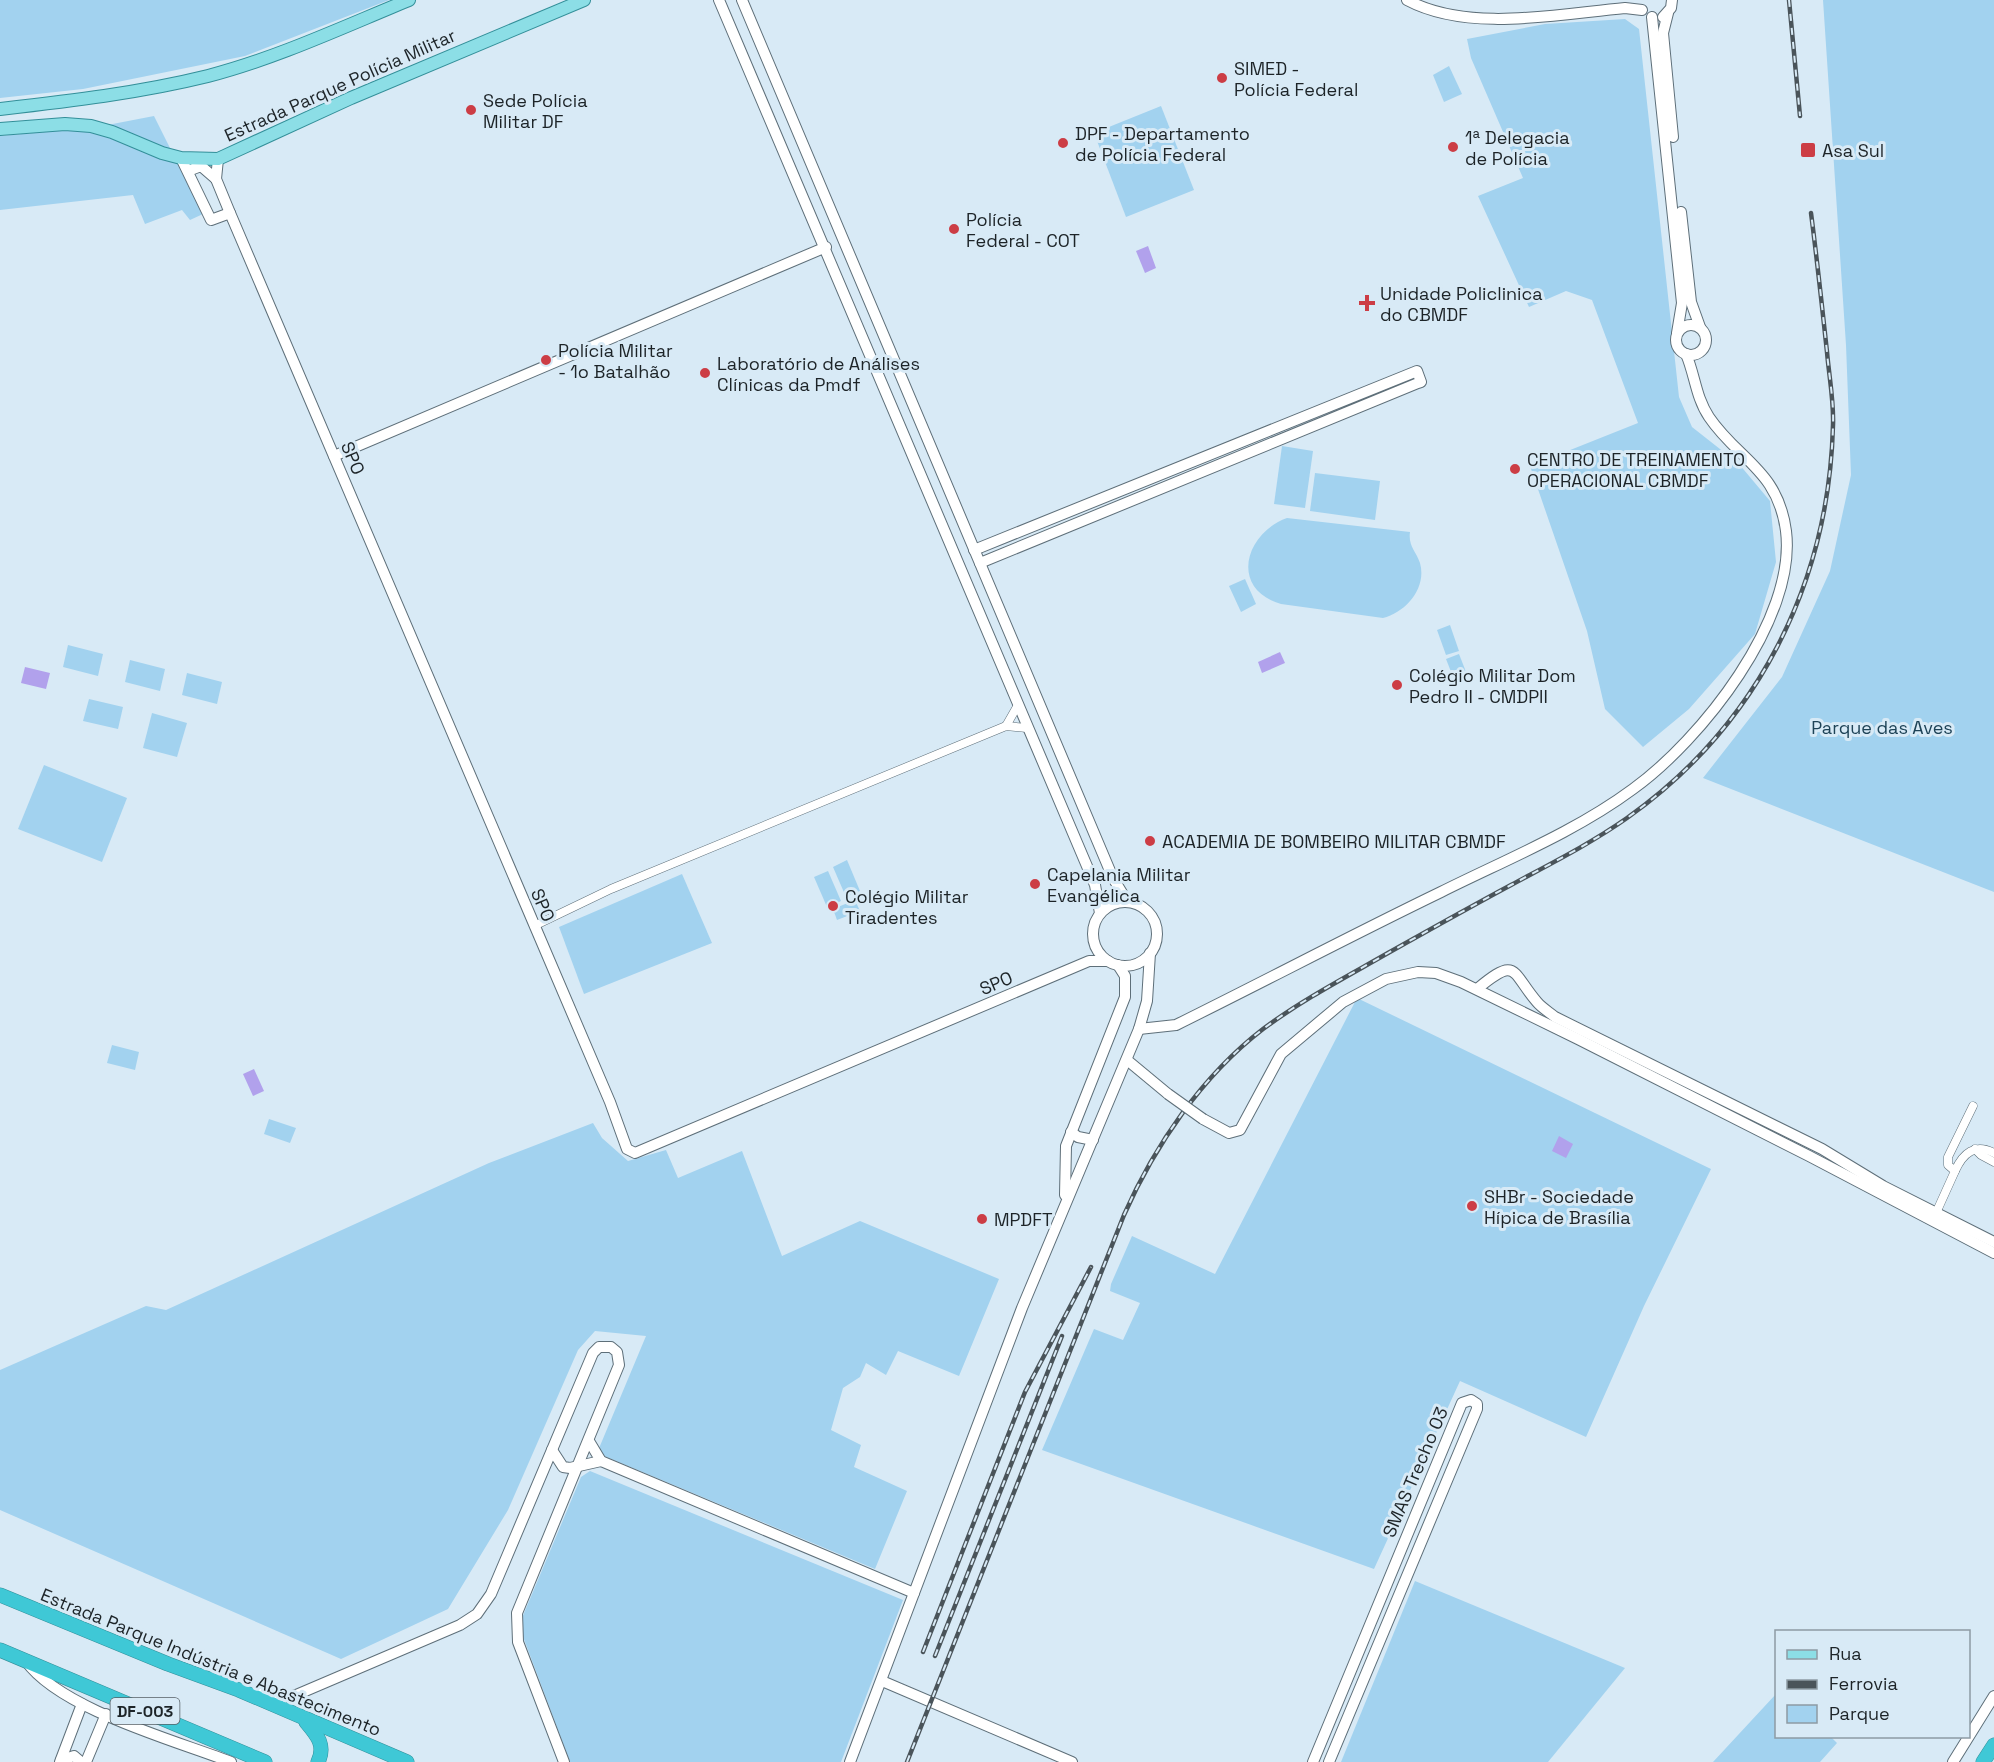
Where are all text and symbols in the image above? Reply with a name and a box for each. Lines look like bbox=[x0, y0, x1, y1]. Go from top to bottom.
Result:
street label: Estrada Parque Polícia Militar bbox=[221, 23, 459, 147]
place label: SIMED - Polícia Federal bbox=[1234, 57, 1358, 101]
marker: SIMED - Polícia Federal bbox=[1215, 71, 1229, 85]
place label: Sede Polícia Militar DF bbox=[483, 89, 588, 133]
marker: Sede Polícia Militar DF bbox=[464, 103, 478, 117]
place label: DPF - Departamento de Polícia Federal bbox=[1075, 122, 1250, 166]
place label: 1ª Delegacia de Polícia bbox=[1465, 126, 1570, 170]
marker: DPF - Departamento de Polícia Federal bbox=[1056, 136, 1070, 150]
place label: Asa Sul bbox=[1822, 139, 1884, 162]
marker: 1ª Delegacia de Polícia bbox=[1446, 140, 1460, 154]
marker: Asa Sul bbox=[1799, 141, 1817, 159]
place label: Polícia Federal - COT bbox=[966, 208, 1080, 252]
marker: Polícia Federal - COT bbox=[947, 222, 961, 236]
place label: Unidade Policlinica do CBMDF bbox=[1380, 282, 1543, 326]
marker: Unidade Policlinica do CBMDF bbox=[1358, 294, 1376, 312]
place label: Polícia Militar - 1o Batalhão bbox=[558, 339, 673, 383]
place label: Laboratório de Análises Clínicas da Pmdf bbox=[717, 352, 920, 396]
marker: Polícia Militar - 1o Batalhão bbox=[539, 353, 553, 367]
marker: Laboratório de Análises Clínicas da Pmdf bbox=[698, 366, 712, 380]
street label: SPO bbox=[336, 438, 370, 478]
place label: CENTRO DE TREINAMENTO OPERACIONAL CBMDF bbox=[1527, 448, 1745, 492]
marker: CENTRO DE TREINAMENTO OPERACIONAL CBMDF bbox=[1508, 462, 1522, 476]
place label: Colégio Militar Dom Pedro II - CMDPII bbox=[1409, 664, 1576, 708]
marker: Colégio Militar Dom Pedro II - CMDPII bbox=[1390, 678, 1404, 692]
park label: Parque das Aves bbox=[1811, 716, 1953, 739]
place label: ACADEMIA DE BOMBEIRO MILITAR CBMDF bbox=[1162, 830, 1506, 853]
marker: ACADEMIA DE BOMBEIRO MILITAR CBMDF bbox=[1143, 834, 1157, 848]
place label: Capelania Militar Evangélica bbox=[1047, 863, 1191, 907]
marker: Capelania Militar Evangélica bbox=[1028, 877, 1042, 891]
street label: SPO bbox=[526, 885, 560, 925]
place label: Colégio Militar Tiradentes bbox=[845, 885, 969, 929]
marker: Colégio Militar Tiradentes bbox=[826, 899, 840, 913]
street label: SPO bbox=[976, 966, 1016, 1000]
place label: SHBr - Sociedade Hípica de Brasília bbox=[1484, 1185, 1634, 1229]
marker: SHBr - Sociedade Hípica de Brasília bbox=[1465, 1199, 1479, 1213]
place label: MPDFT bbox=[994, 1208, 1053, 1231]
marker: MPDFT bbox=[975, 1212, 989, 1226]
street label: SMAS Trecho 03 bbox=[1377, 1403, 1453, 1541]
street label: Estrada Parque Indústria e Abastecimento bbox=[37, 1583, 385, 1741]
legend bbox=[1775, 1630, 1970, 1738]
text: Rua bbox=[1829, 1642, 1862, 1665]
text: Ferrovia bbox=[1829, 1672, 1898, 1695]
road number: DF-003 bbox=[110, 1698, 180, 1724]
text: Parque bbox=[1829, 1702, 1890, 1725]

